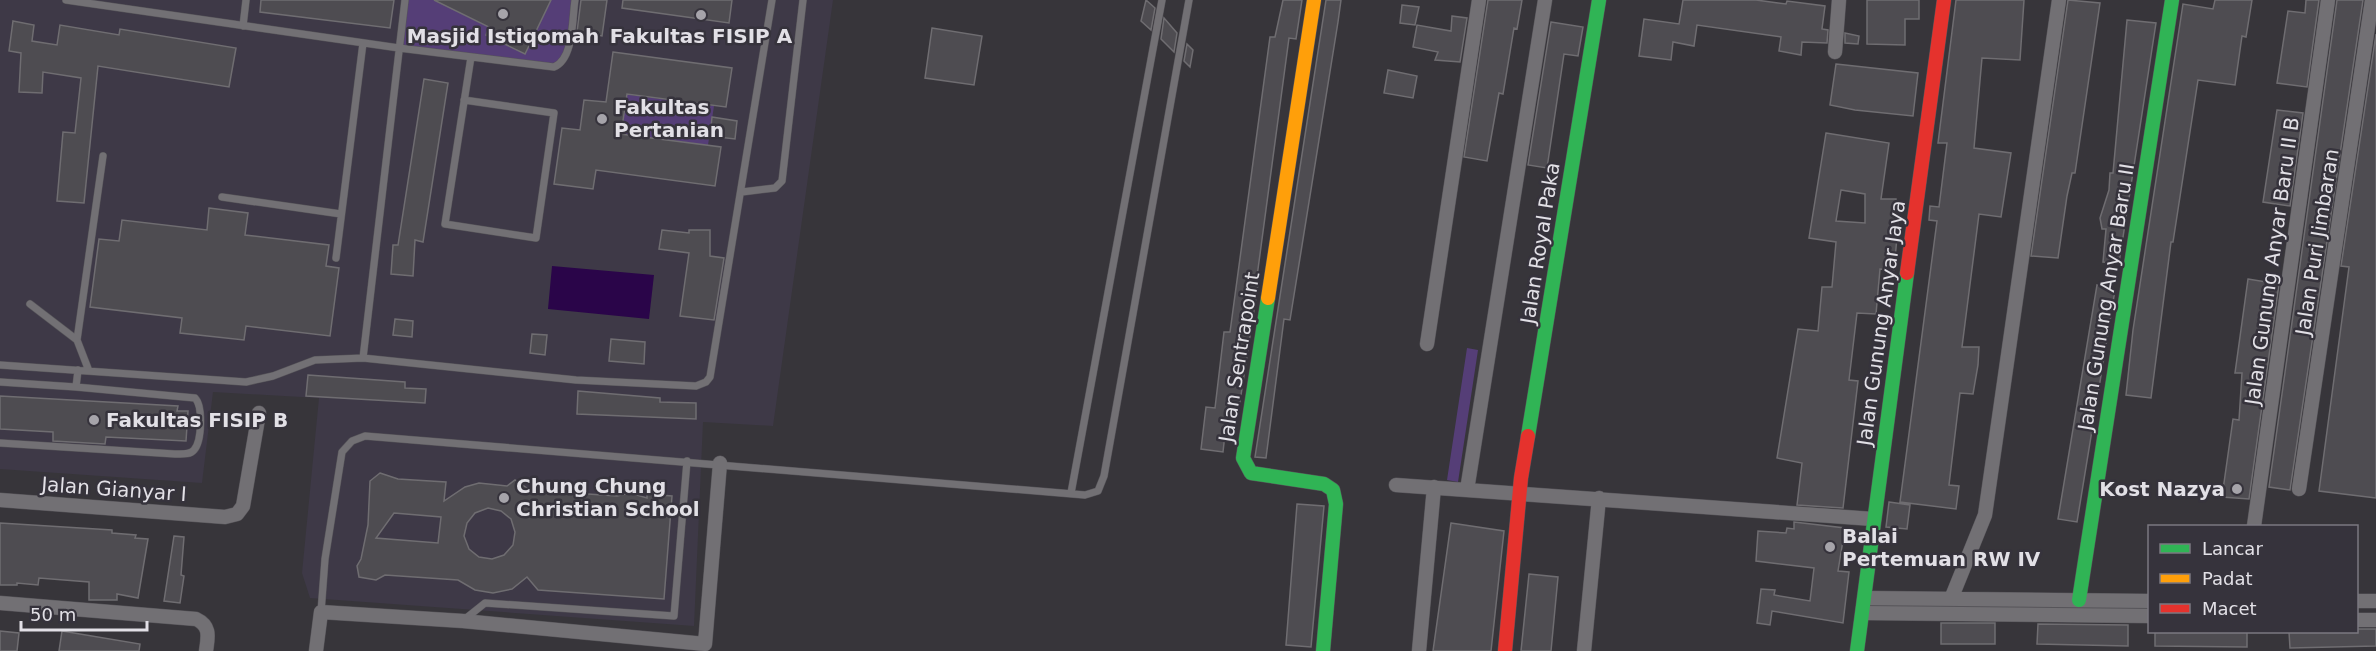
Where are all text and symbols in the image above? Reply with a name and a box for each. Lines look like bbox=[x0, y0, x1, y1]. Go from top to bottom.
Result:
marker: Masjid Istiqomah bbox=[496, 7, 510, 21]
marker: Fakultas FISIP A bbox=[694, 8, 708, 22]
place label: Masjid Istiqomah bbox=[407, 24, 599, 48]
place label: Fakultas FISIP A bbox=[610, 24, 793, 48]
place label: Fakultas Pertanian bbox=[614, 95, 724, 142]
marker: Fakultas Pertanian bbox=[595, 112, 609, 126]
street label: Jalan Gunung Anyar Baru II B bbox=[2240, 116, 2304, 408]
street label: Jalan Puri Jimbaran bbox=[2290, 147, 2344, 339]
street label: Jalan Royal Paka bbox=[1515, 161, 1565, 327]
street label: Jalan Gunung Anyar Baru II bbox=[2073, 162, 2139, 434]
street label: Jalan Gunung Anyar Jaya bbox=[1852, 199, 1910, 449]
street label: Jalan Sentrapoint bbox=[1213, 270, 1264, 446]
place label: Fakultas FISIP B bbox=[106, 408, 288, 432]
marker: Fakultas FISIP B bbox=[87, 413, 101, 427]
street label: Jalan Gianyar I bbox=[39, 472, 187, 506]
place label: Chung Chung Christian School bbox=[516, 474, 700, 521]
place label: Kost Nazya bbox=[2099, 477, 2225, 501]
marker: Kost Nazya bbox=[2230, 482, 2244, 496]
marker: Chung Chung Christian School bbox=[497, 491, 511, 505]
place label: Balai Pertemuan RW IV bbox=[1842, 524, 2041, 571]
legend bbox=[2148, 525, 2358, 633]
text: Lancar bbox=[2202, 538, 2263, 559]
marker: Balai Pertemuan RW IV bbox=[1823, 540, 1837, 554]
text: Padat bbox=[2202, 568, 2253, 589]
scale bar bbox=[21, 594, 147, 632]
text: Macet bbox=[2202, 598, 2257, 619]
text: 50 m bbox=[30, 604, 76, 625]

